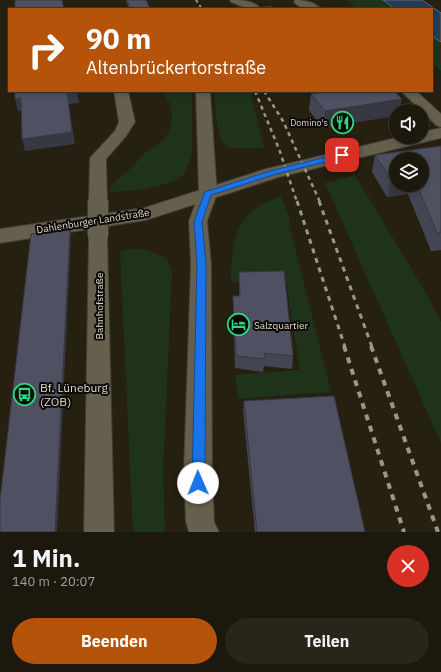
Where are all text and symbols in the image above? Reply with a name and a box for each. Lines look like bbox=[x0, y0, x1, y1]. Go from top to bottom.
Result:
text: 90 m bbox=[86, 20, 151, 57]
icon: right bbox=[20, 24, 72, 76]
text: Altenbrückertorstraße bbox=[86, 56, 266, 79]
map controls bbox=[389, 104, 429, 192]
button: sound bbox=[389, 104, 429, 144]
restaurant icon: Domino's bbox=[330, 109, 356, 135]
place label: Domino's bbox=[290, 117, 328, 128]
pin bbox=[325, 138, 359, 172]
icon: arrive bbox=[331, 144, 353, 166]
button: layers bbox=[389, 152, 429, 192]
street label: Dahlenburger Landstraße bbox=[36, 206, 151, 236]
street label: Bahnhofstraße bbox=[93, 272, 106, 339]
hotel icon: Salzquartier bbox=[226, 312, 252, 338]
place label: Salzquartier bbox=[254, 319, 308, 332]
place label: Bf. Lüneburg (ZOB) bbox=[40, 380, 108, 409]
bus stop icon: Bf. Lüneburg (ZOB) bbox=[11, 381, 37, 407]
position arrow bbox=[177, 462, 219, 504]
text: 1 Min. bbox=[12, 542, 80, 574]
button: close bbox=[387, 545, 429, 587]
text: 140 m · 20:07 bbox=[12, 573, 95, 590]
button: Beenden bbox=[12, 618, 217, 664]
button: Teilen bbox=[225, 618, 429, 664]

